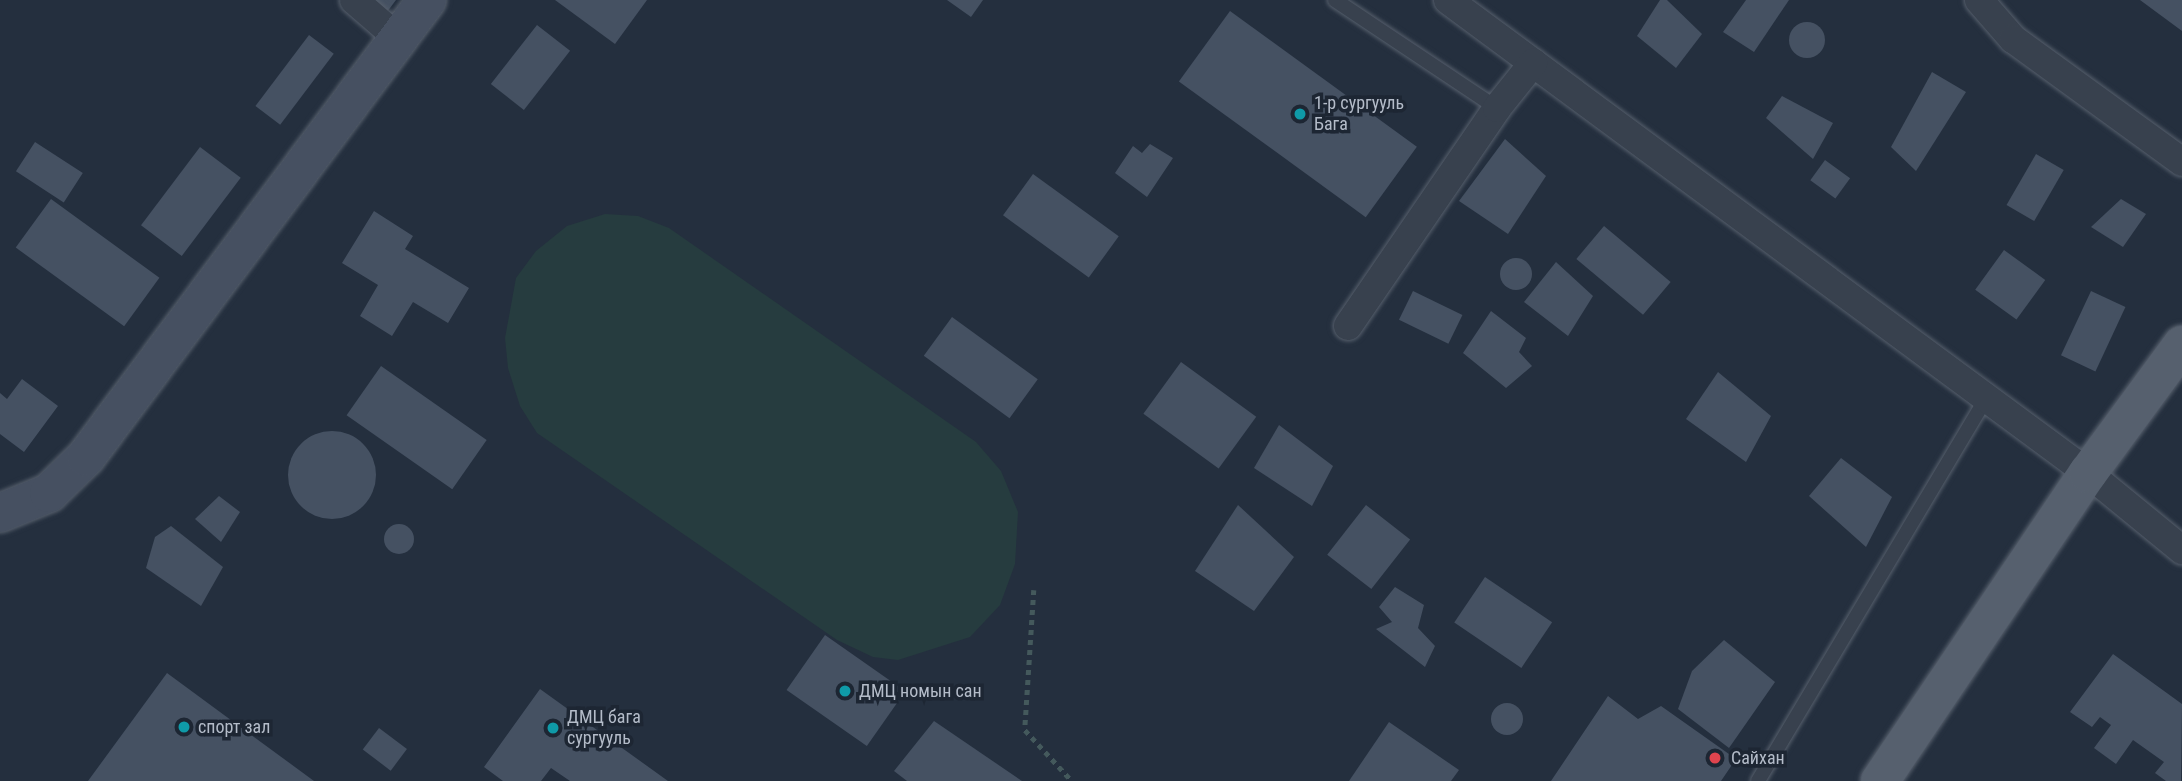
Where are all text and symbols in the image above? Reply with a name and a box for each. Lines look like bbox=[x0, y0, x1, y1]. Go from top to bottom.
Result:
place label: 1-р сургууль Бага bbox=[1314, 93, 1404, 136]
marker: 1-р сургууль Бага bbox=[1292, 106, 1308, 122]
place label: ДМЦ номын сан bbox=[859, 680, 982, 702]
marker: ДМЦ номын сан bbox=[837, 683, 853, 699]
place label: ДМЦ бага сургууль bbox=[567, 707, 641, 750]
place label: спорт зал bbox=[198, 716, 270, 738]
marker: спорт зал bbox=[176, 719, 192, 735]
marker: ДМЦ бага сургууль bbox=[545, 720, 561, 736]
place label: Сайхан bbox=[1731, 747, 1785, 769]
marker: Сайхан bbox=[1705, 748, 1725, 768]

